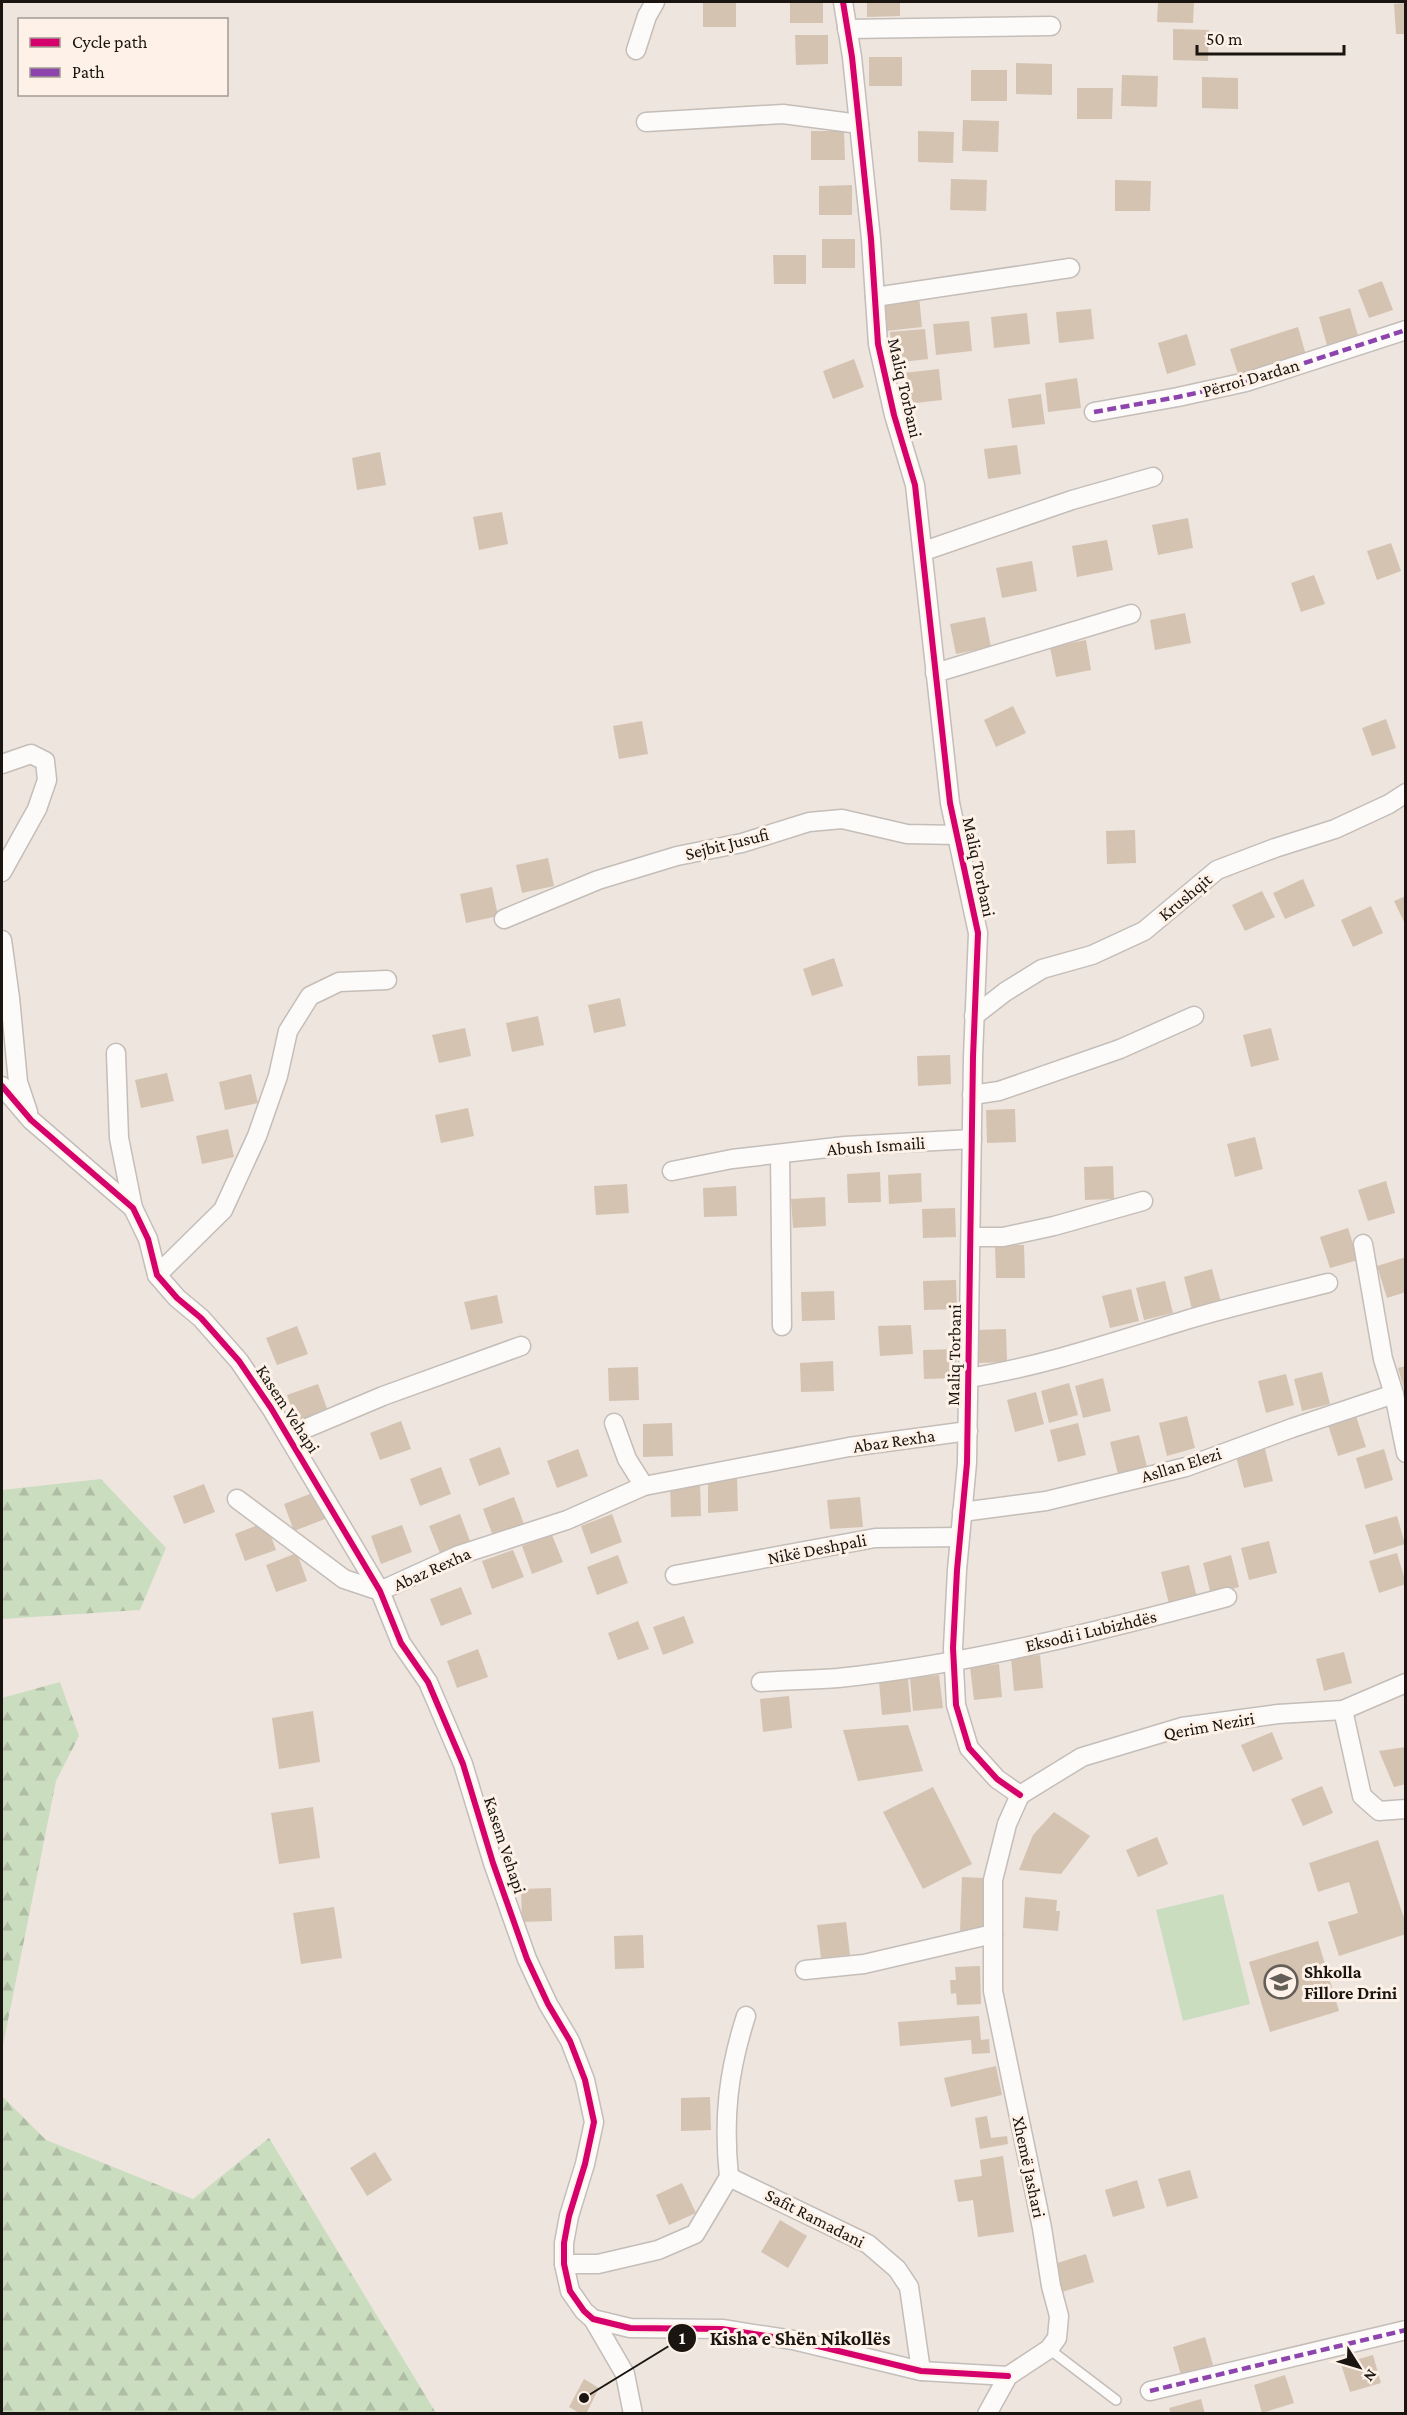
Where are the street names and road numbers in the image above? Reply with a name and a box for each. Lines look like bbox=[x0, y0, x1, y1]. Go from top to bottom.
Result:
street label: Maliq Torbani bbox=[884, 336, 926, 440]
street label: Përroi Dardan bbox=[1200, 355, 1302, 401]
street label: Maliq Torbani bbox=[959, 815, 999, 919]
street label: Sejbit Jusufi bbox=[683, 824, 771, 865]
street label: Krushqit bbox=[1154, 868, 1216, 925]
street label: Abush Ismaili bbox=[826, 1133, 926, 1159]
street label: Maliq Torbani bbox=[943, 1304, 965, 1406]
street label: Kasem Vehapi bbox=[252, 1361, 324, 1457]
street label: Abaz Rexha bbox=[852, 1425, 936, 1457]
street label: Asllan Elezi bbox=[1138, 1443, 1224, 1487]
street label: Nikë Deshpali bbox=[766, 1530, 868, 1568]
street label: Abaz Rexha bbox=[390, 1543, 474, 1595]
street label: Eksodi i Lubizhdës bbox=[1023, 1606, 1159, 1656]
street label: Qerim Neziri bbox=[1162, 1708, 1256, 1744]
street label: Kasem Vehapi bbox=[480, 1794, 530, 1896]
street label: Xhemë Jashari bbox=[1008, 2114, 1050, 2220]
street label: Safit Ramadani bbox=[762, 2184, 868, 2252]

